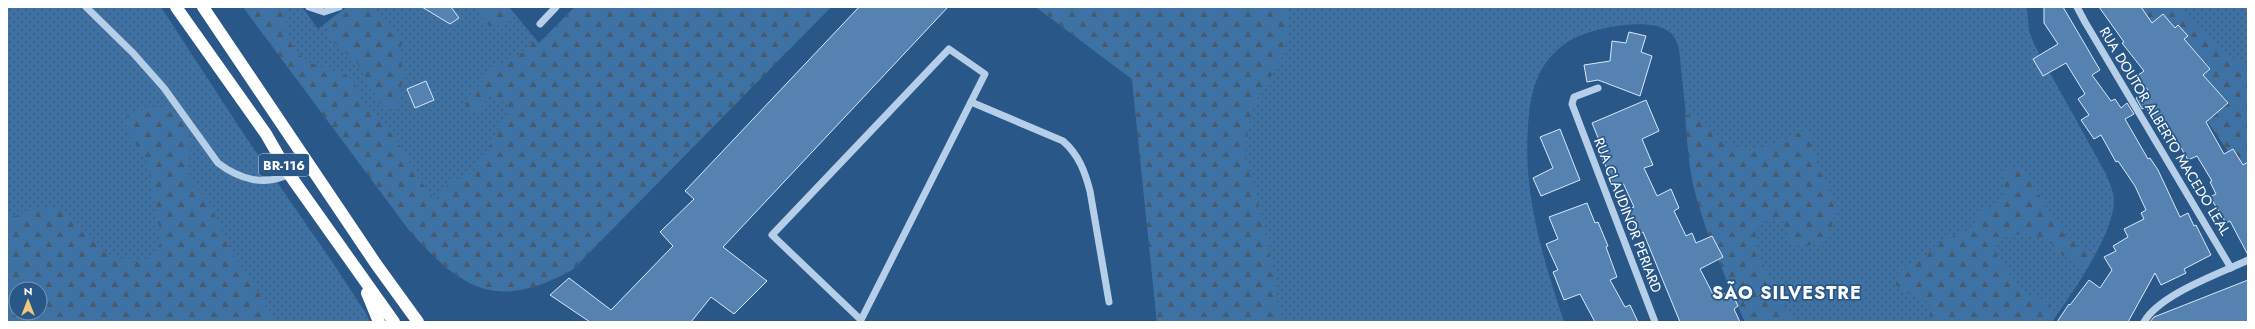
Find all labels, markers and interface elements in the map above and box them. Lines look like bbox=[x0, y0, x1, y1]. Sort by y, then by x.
street label: RUA DOUTOR ALBERTO MACEDO LEAL bbox=[2095, 23, 2236, 240]
street label: RUA CLAUDINOR PERIARD bbox=[1589, 135, 1667, 295]
road number: BR-116 bbox=[259, 154, 309, 176]
district label: SÃO SILVESTRE bbox=[1712, 280, 1862, 306]
north arrow bbox=[8, 281, 48, 321]
text: N bbox=[24, 283, 32, 299]

